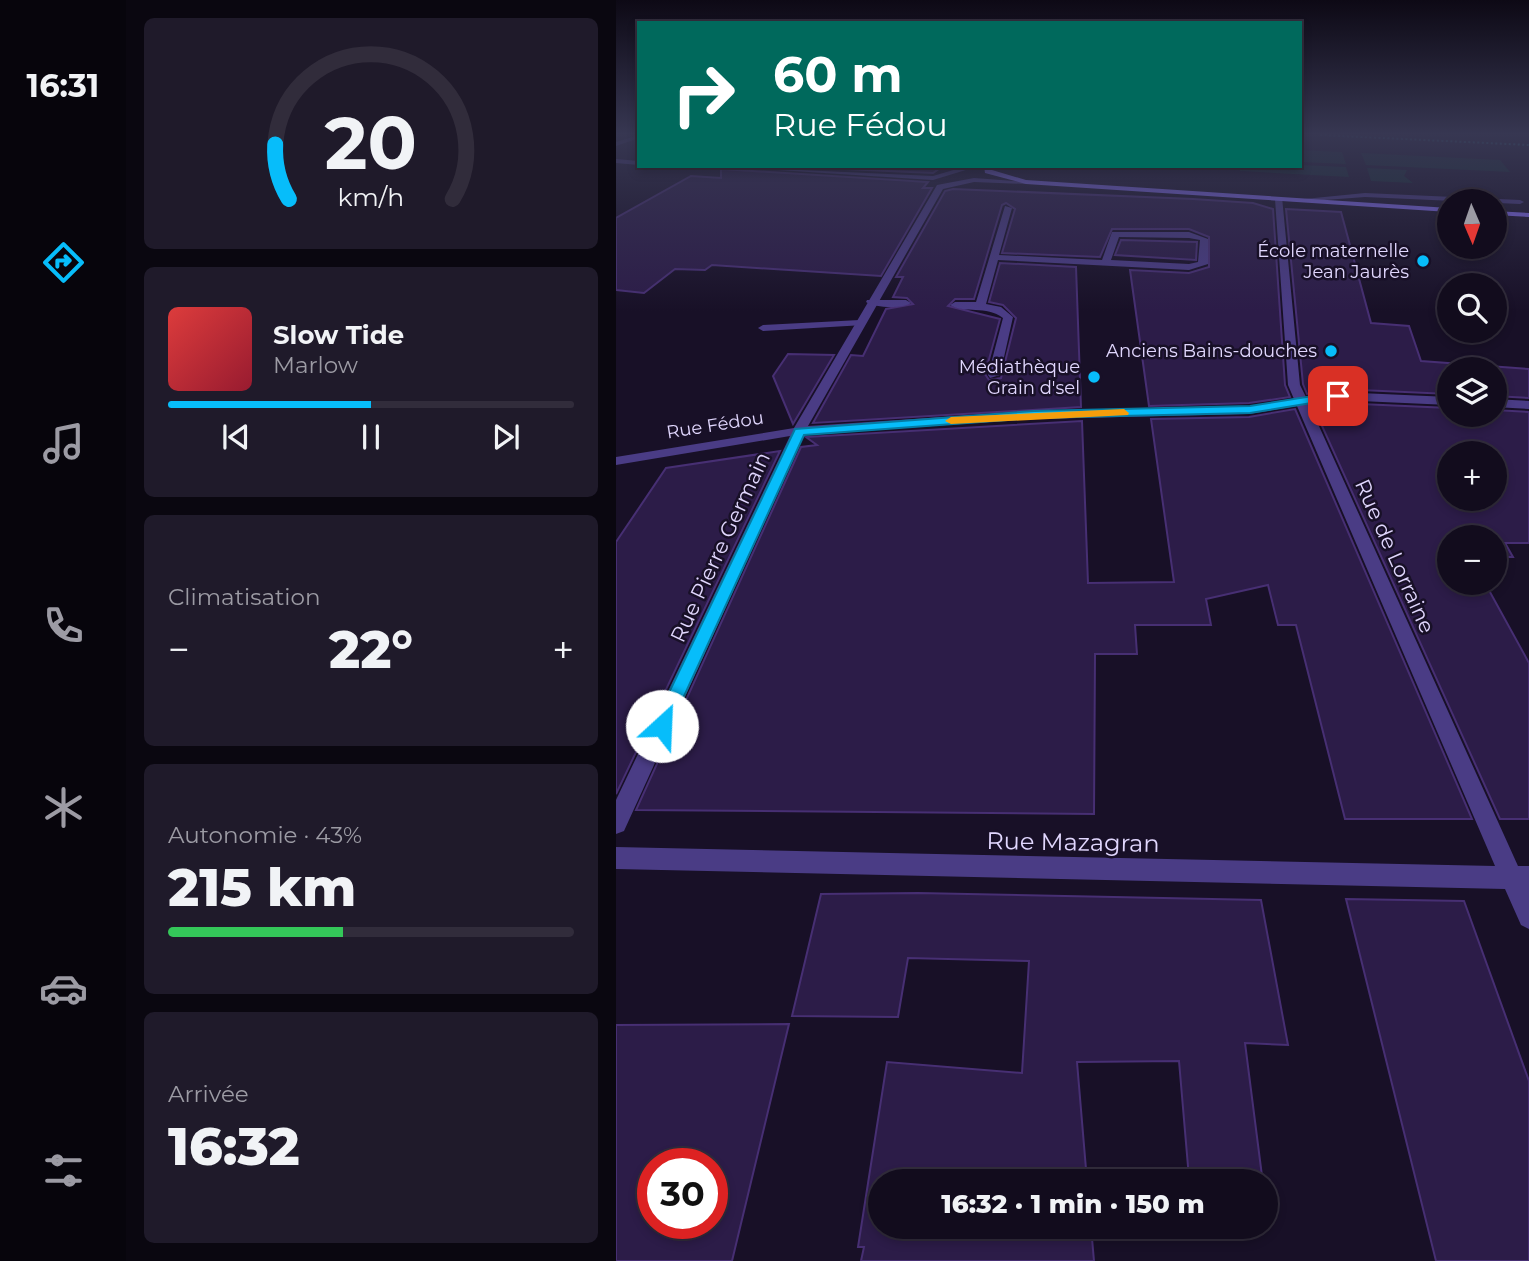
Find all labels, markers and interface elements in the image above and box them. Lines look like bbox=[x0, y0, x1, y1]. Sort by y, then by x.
text: 60 m bbox=[773, 45, 903, 104]
icon: right bbox=[658, 49, 749, 140]
text: 16:31 bbox=[27, 66, 99, 105]
text: 20 bbox=[325, 100, 417, 188]
text: Rue Fédou bbox=[773, 105, 948, 144]
text: km/h bbox=[338, 182, 404, 212]
north arrow bbox=[1437, 189, 1507, 259]
map controls bbox=[1437, 189, 1507, 595]
icon: directions bbox=[39, 238, 88, 287]
place label: École maternelle Jean Jaurès bbox=[1257, 240, 1409, 283]
marker: École maternelle Jean Jaurès bbox=[1415, 253, 1431, 269]
button: search bbox=[1437, 273, 1507, 343]
text: Slow Tide bbox=[273, 319, 404, 351]
place label: Anciens Bains-douches bbox=[1106, 340, 1317, 362]
marker: Anciens Bains-douches bbox=[1323, 343, 1339, 359]
text: Marlow bbox=[273, 351, 358, 379]
place label: Médiathèque Grain d'sel bbox=[959, 356, 1080, 399]
button: layers bbox=[1437, 357, 1507, 427]
pin bbox=[1308, 366, 1368, 426]
marker: Médiathèque Grain d'sel bbox=[1086, 369, 1102, 385]
icon: arrive bbox=[1319, 377, 1357, 415]
street label: Rue Fédou bbox=[665, 406, 765, 444]
icon: previous bbox=[217, 418, 255, 456]
icon: pause bbox=[352, 418, 390, 456]
icon: next bbox=[487, 418, 525, 456]
icon: music bbox=[39, 419, 88, 468]
button: + bbox=[1437, 441, 1507, 511]
street label: Rue Pierre Germain bbox=[665, 448, 775, 646]
street label: Rue de Lorraine bbox=[1350, 475, 1440, 637]
button: − bbox=[1437, 525, 1507, 595]
text: Climatisation bbox=[168, 583, 320, 611]
icon: phone bbox=[39, 601, 88, 650]
text: 22° bbox=[329, 618, 413, 681]
text: − bbox=[168, 626, 190, 673]
text: + bbox=[552, 626, 574, 673]
position arrow bbox=[625, 689, 699, 763]
icon: climate bbox=[39, 783, 88, 832]
text: Autonomie · 43% bbox=[168, 821, 362, 849]
street label: Rue Mazagran bbox=[986, 826, 1160, 858]
text: 215 km bbox=[168, 856, 356, 919]
icon: car bbox=[39, 964, 88, 1013]
text: Arrivée bbox=[168, 1080, 249, 1108]
text: 16:32 bbox=[168, 1115, 300, 1178]
icon: filters bbox=[39, 1146, 88, 1195]
speed limit sign: 30 bbox=[637, 1148, 728, 1239]
text: 16:32 · 1 min · 150 m bbox=[941, 1188, 1205, 1220]

